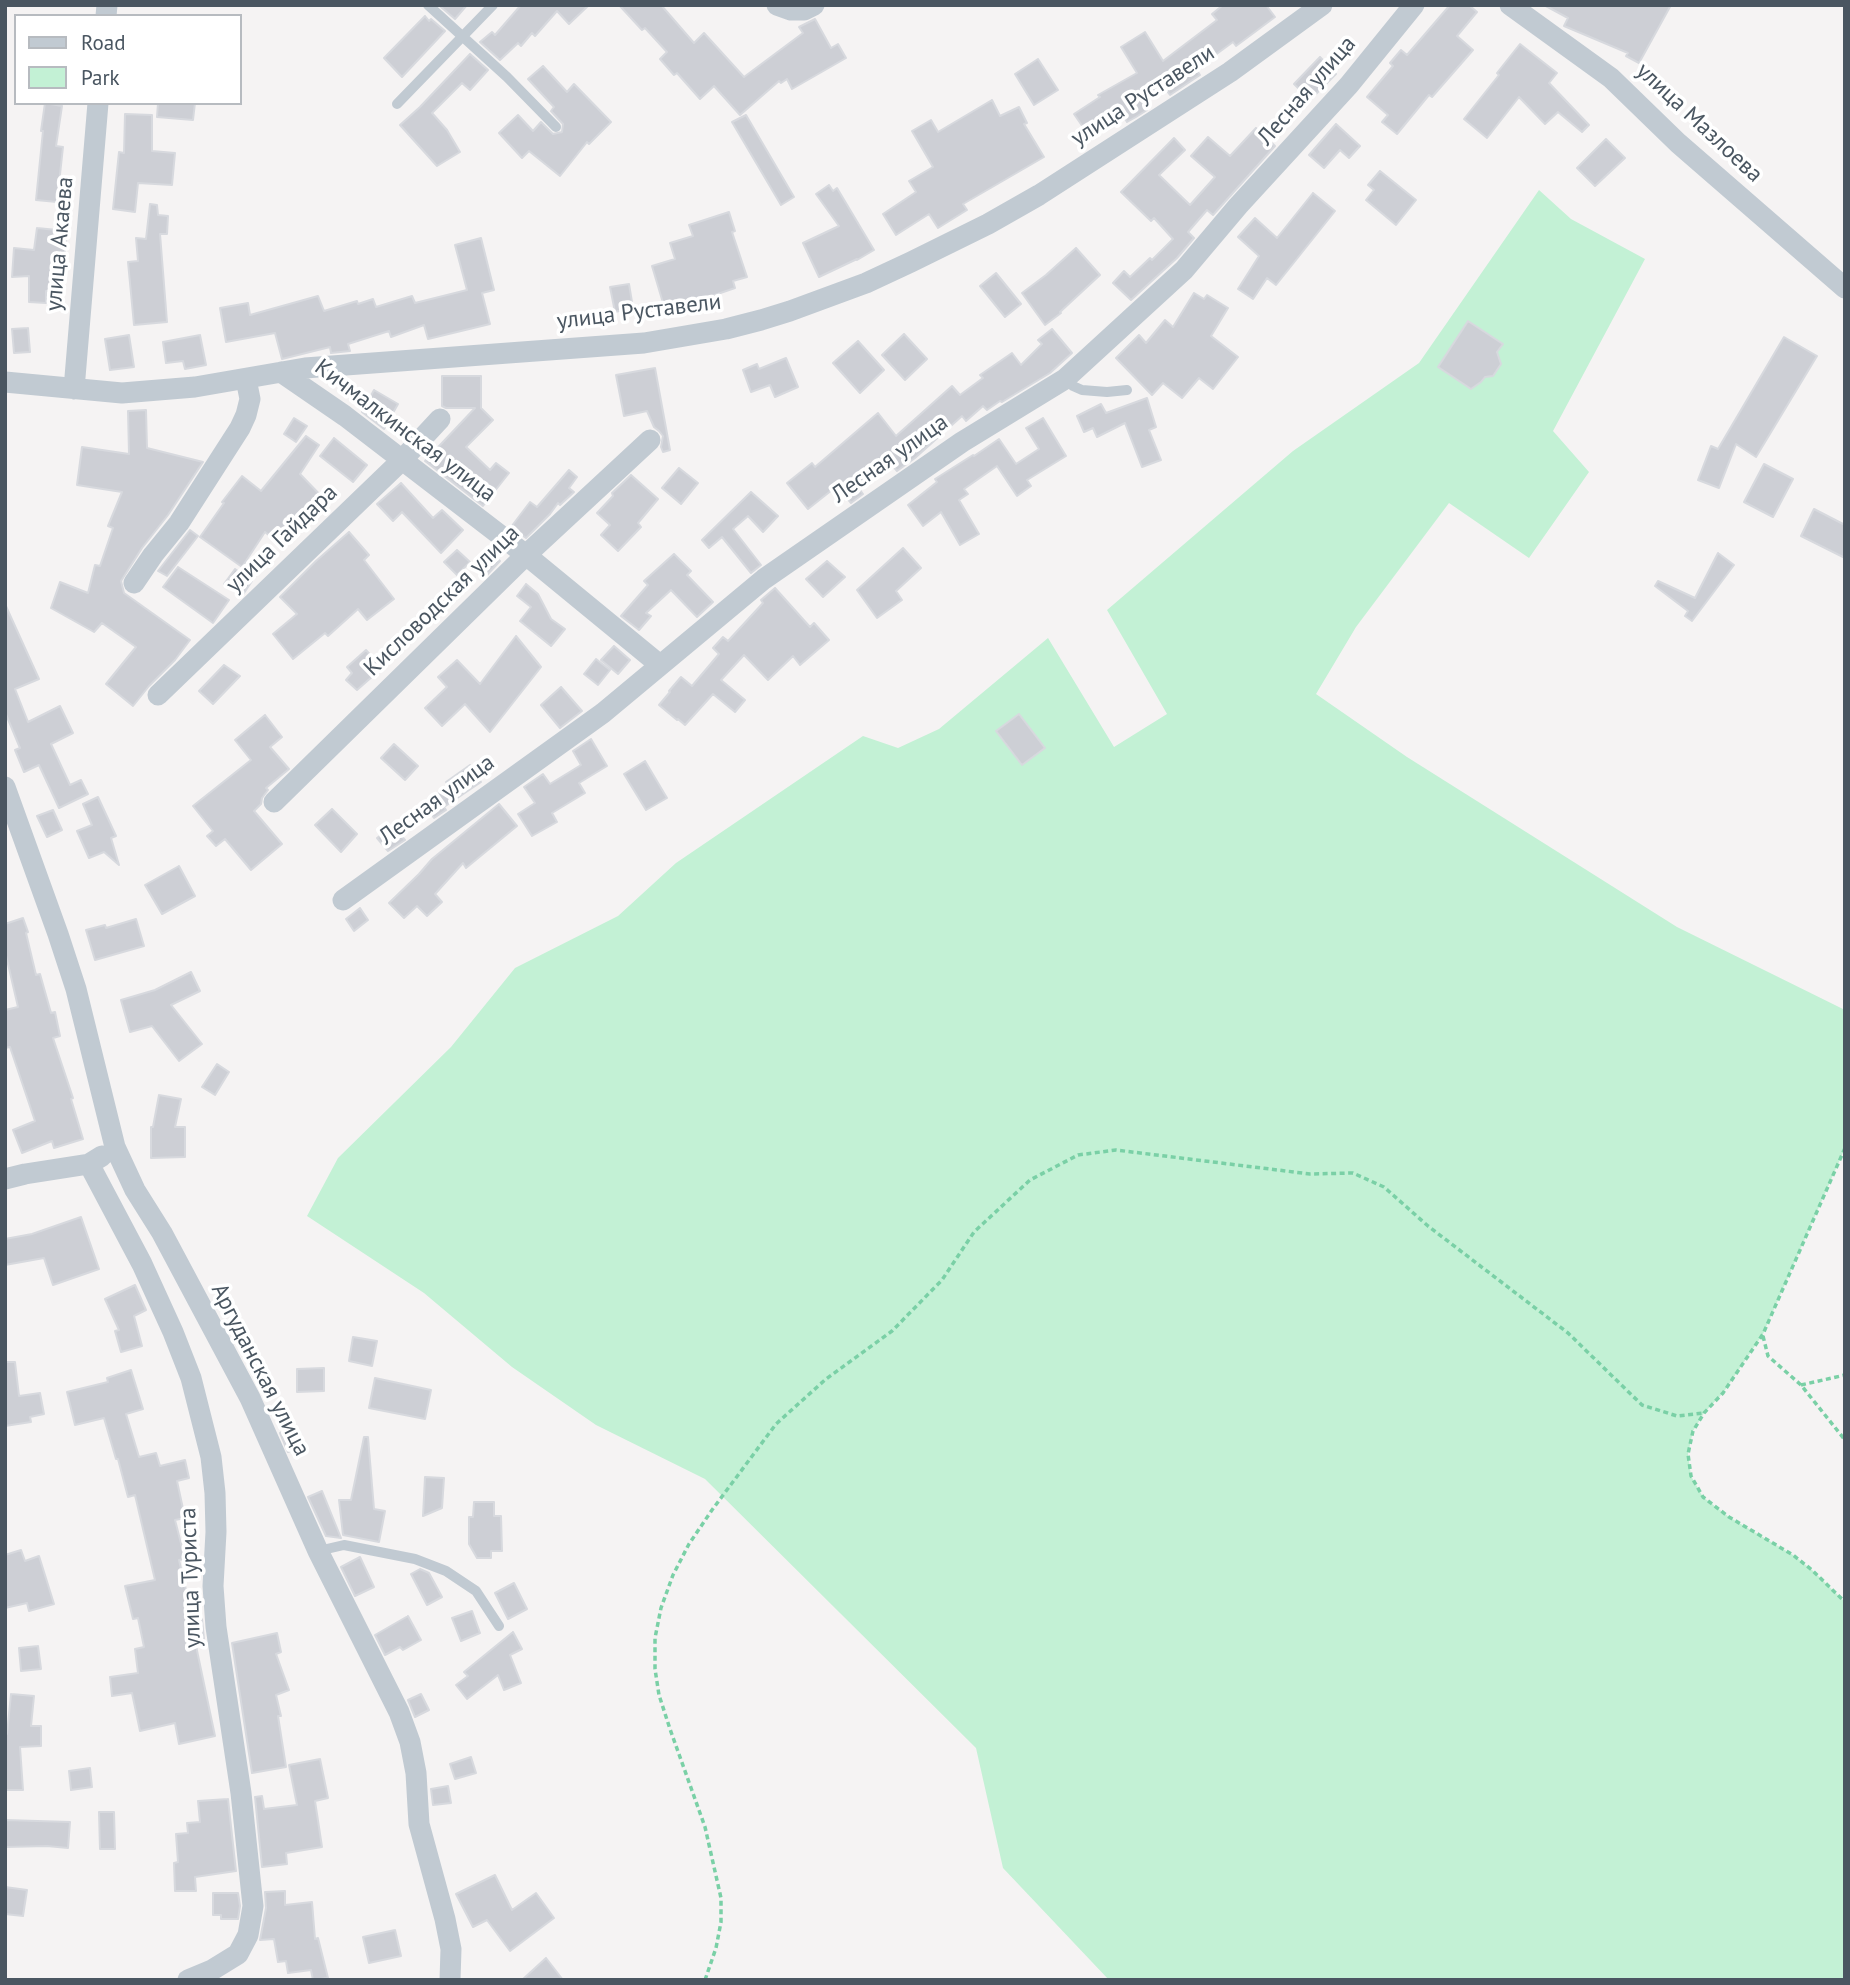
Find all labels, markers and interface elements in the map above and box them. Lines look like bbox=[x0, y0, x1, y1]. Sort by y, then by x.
legend bbox=[14, 14, 242, 105]
text: Road bbox=[81, 29, 125, 56]
street label: Лесная улица bbox=[1252, 31, 1362, 151]
street label: улица Руставели bbox=[1066, 39, 1220, 153]
street label: улица Мазлоева bbox=[1630, 57, 1768, 189]
text: Park bbox=[81, 64, 120, 91]
street label: улица Акаева bbox=[40, 176, 80, 312]
street label: улица Руставели bbox=[555, 288, 723, 336]
street label: Кичмалкинская улица bbox=[309, 354, 501, 508]
street label: Лесная улица bbox=[827, 409, 953, 509]
street label: улица Гайдара bbox=[221, 479, 343, 599]
street label: Кисловодская улица bbox=[359, 520, 525, 682]
street label: Лесная улица bbox=[374, 749, 500, 851]
street label: Аргуданская улица bbox=[205, 1279, 315, 1461]
street label: улица Туриста bbox=[175, 1507, 207, 1649]

